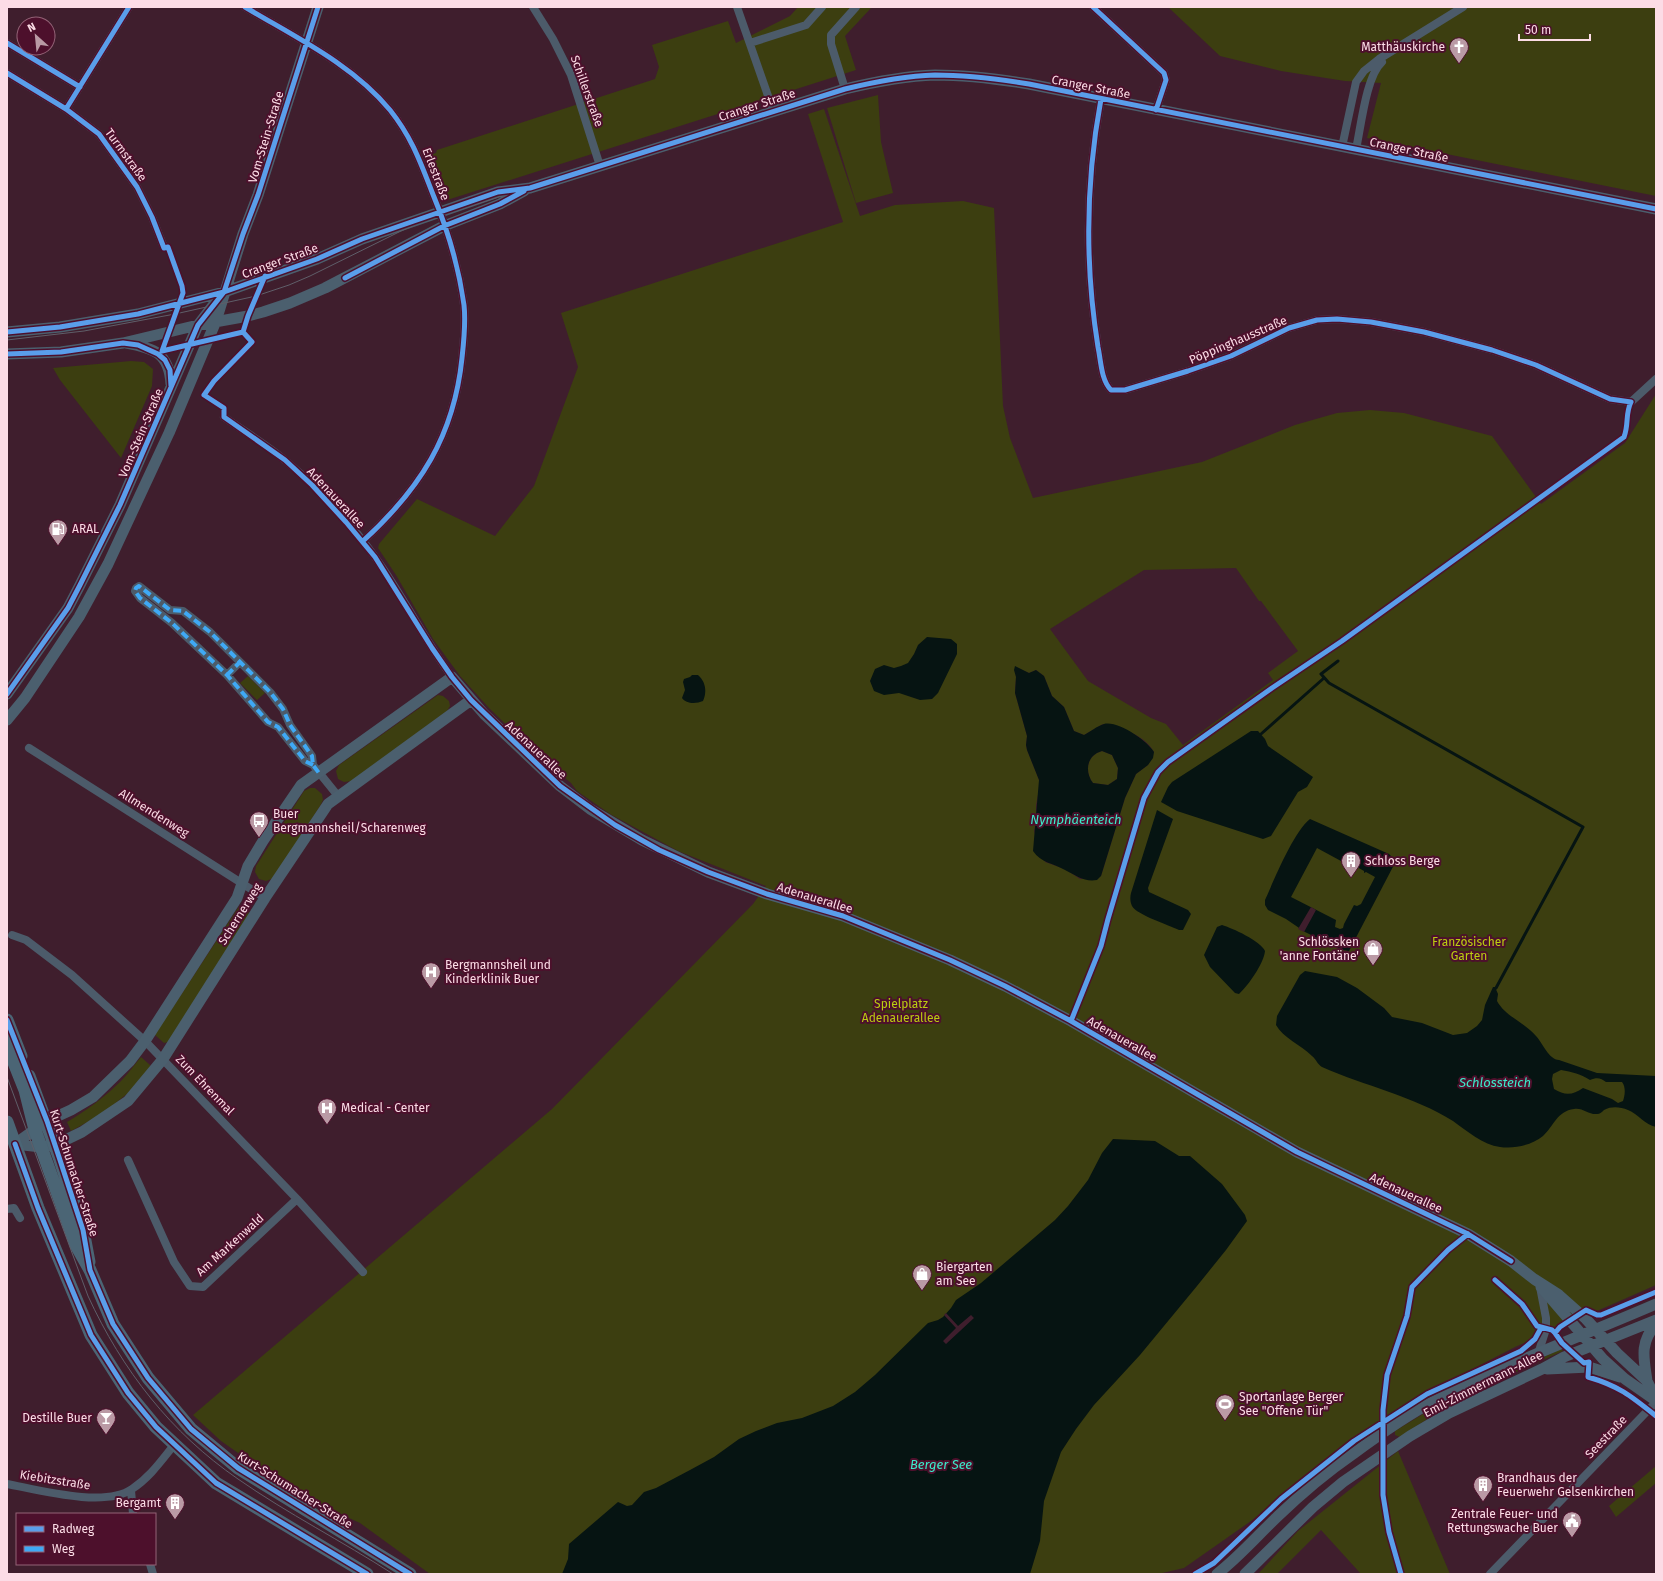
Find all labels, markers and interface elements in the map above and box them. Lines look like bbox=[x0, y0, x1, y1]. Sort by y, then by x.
north arrow bbox=[16, 16, 56, 56]
scale bar bbox=[1519, 16, 1590, 42]
text: N bbox=[25, 20, 38, 35]
text: 50 m bbox=[1525, 23, 1551, 37]
church icon: Matthäuskirche bbox=[1448, 36, 1470, 64]
place label: Matthäuskirche bbox=[1361, 40, 1445, 54]
street label: Schillerstraße bbox=[568, 53, 606, 129]
street label: Cranger Straße bbox=[1050, 72, 1132, 102]
street label: Cranger Straße bbox=[717, 86, 797, 124]
street label: Vom-Stein-Straße bbox=[245, 89, 287, 185]
street label: Turmstraße bbox=[102, 126, 150, 184]
street label: Cranger Straße bbox=[1368, 135, 1450, 165]
street label: Erlestraße bbox=[420, 146, 452, 202]
street label: Cranger Straße bbox=[240, 241, 320, 281]
street label: Pöppinghausstraße bbox=[1187, 313, 1289, 367]
street label: Vom-Stein-Straße bbox=[116, 386, 166, 480]
street label: Adenauerallee bbox=[304, 465, 368, 531]
fuel station icon: ARAL bbox=[47, 518, 69, 546]
place label: ARAL bbox=[72, 522, 99, 536]
street label: Adenauerallee bbox=[503, 718, 569, 782]
street label: Allmendenweg bbox=[116, 786, 192, 841]
place label: Buer Bergmannsheil/Scharenweg bbox=[273, 807, 427, 835]
bus stop icon: Buer Bergmannsheil/Scharenweg bbox=[248, 810, 270, 838]
water label: Nymphäenteich bbox=[1030, 812, 1122, 827]
building icon: Schloss Berge bbox=[1340, 850, 1362, 878]
place label: Schloss Berge bbox=[1365, 854, 1440, 868]
street label: Schernerweg bbox=[215, 880, 265, 947]
street label: Adenauerallee bbox=[775, 880, 855, 916]
place label: Schlössken 'anne Fontäne' bbox=[1280, 935, 1359, 963]
park label: Französischer Garten bbox=[1432, 935, 1506, 963]
shop icon: Schlössken 'anne Fontäne' bbox=[1362, 938, 1384, 966]
place label: Bergmannsheil und Kinderklinik Buer bbox=[445, 958, 551, 986]
hospital icon: Bergmannsheil und Kinderklinik Buer bbox=[420, 961, 442, 989]
park label: Spielplatz Adenauerallee bbox=[862, 997, 940, 1025]
street label: Adenauerallee bbox=[1085, 1013, 1159, 1065]
street label: Zum Ehrenmal bbox=[173, 1052, 237, 1118]
water label: Schlossteich bbox=[1458, 1075, 1531, 1090]
hospital icon: Medical - Center bbox=[316, 1097, 338, 1125]
place label: Medical - Center bbox=[341, 1101, 430, 1115]
street label: Kurt-Schumacher-Straße bbox=[47, 1108, 101, 1238]
street label: Adenauerallee bbox=[1368, 1170, 1444, 1216]
street label: Am Markenwald bbox=[193, 1211, 267, 1279]
place label: Biergarten am See bbox=[936, 1260, 993, 1288]
shop icon: Biergarten am See bbox=[911, 1263, 933, 1291]
street label: Emil-Zimmermann-Allee bbox=[1421, 1348, 1545, 1420]
place label: Sportanlage Berger See "Offene Tür" bbox=[1239, 1390, 1344, 1418]
sports icon: Sportanlage Berger See "Offene Tür" bbox=[1214, 1393, 1236, 1421]
bar icon: Destille Buer bbox=[95, 1407, 117, 1435]
place label: Destille Buer bbox=[22, 1411, 92, 1425]
street label: Seestraße bbox=[1582, 1413, 1630, 1461]
street label: Kurt-Schumacher-Straße bbox=[235, 1449, 355, 1531]
water label: Berger See bbox=[910, 1457, 972, 1472]
street label: Kiebitzstraße bbox=[19, 1468, 91, 1492]
place label: Brandhaus der Feuerwehr Gelsenkirchen bbox=[1497, 1471, 1634, 1499]
building icon: Brandhaus der Feuerwehr Gelsenkirchen bbox=[1472, 1474, 1494, 1502]
building icon: Bergamt bbox=[164, 1492, 186, 1520]
place label: Bergamt bbox=[116, 1496, 162, 1510]
place label: Zentrale Feuer- und Rettungswache Buer bbox=[1447, 1507, 1558, 1535]
public building icon: Zentrale Feuer- und Rettungswache Buer bbox=[1561, 1510, 1583, 1538]
legend bbox=[16, 1513, 156, 1565]
text: Radweg bbox=[52, 1522, 95, 1536]
text: Weg bbox=[52, 1542, 75, 1556]

